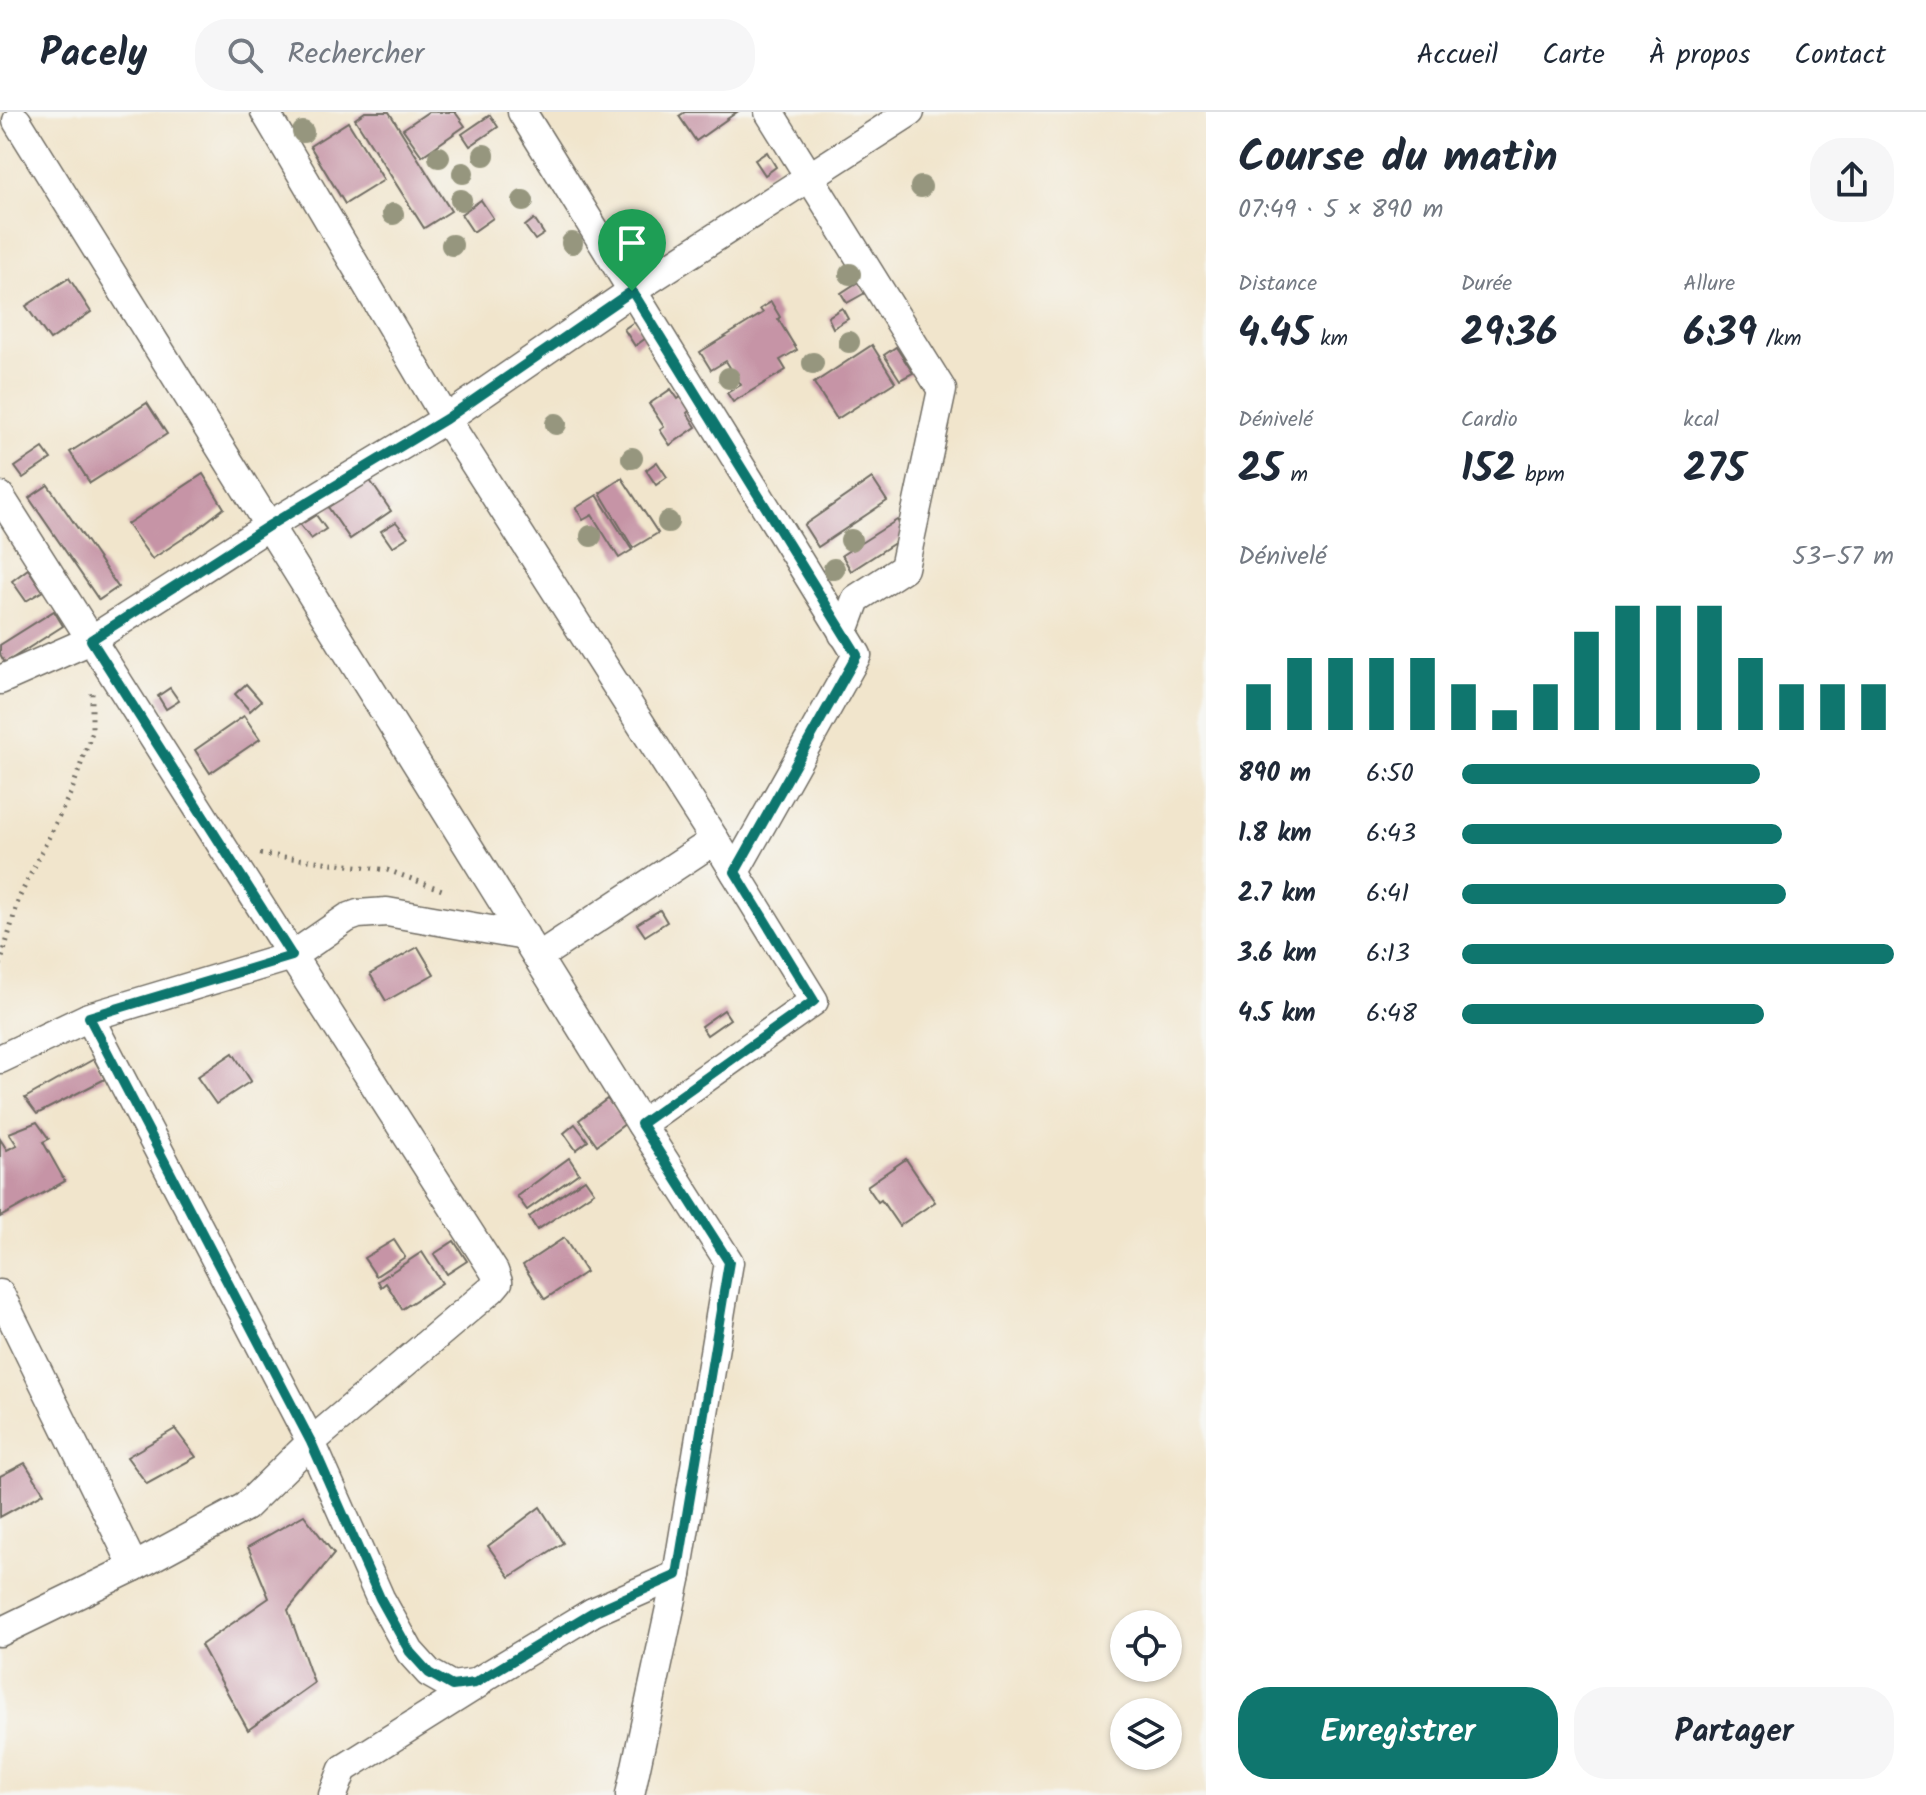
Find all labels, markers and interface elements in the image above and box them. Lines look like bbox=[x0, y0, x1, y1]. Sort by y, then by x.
search box bbox=[195, 19, 755, 91]
text: Pacely bbox=[40, 25, 147, 85]
text: Rechercher bbox=[287, 31, 424, 79]
icon: search bbox=[223, 33, 267, 77]
text: Accueil bbox=[1417, 33, 1498, 78]
text: Carte bbox=[1542, 33, 1605, 78]
text: À propos bbox=[1649, 33, 1750, 78]
text: Contact bbox=[1794, 33, 1886, 78]
text: Course du matin bbox=[1238, 124, 1558, 194]
button: share bbox=[1810, 138, 1894, 222]
text: 07:49 · 5 × 890 m bbox=[1238, 189, 1443, 231]
pin bbox=[598, 209, 666, 291]
icon: arrive bbox=[610, 221, 654, 265]
text: Distance bbox=[1238, 267, 1317, 302]
text: Durée bbox=[1461, 267, 1512, 302]
text: Allure bbox=[1683, 267, 1735, 302]
text: 4.45 bbox=[1238, 302, 1311, 366]
text: 29:36 bbox=[1461, 302, 1558, 366]
text: 6:39 bbox=[1683, 302, 1757, 366]
text: km bbox=[1311, 322, 1348, 357]
text: /km bbox=[1757, 322, 1801, 357]
text: Dénivelé bbox=[1238, 403, 1313, 438]
text: Cardio bbox=[1461, 403, 1518, 438]
text: kcal bbox=[1683, 403, 1719, 438]
text: 25 bbox=[1238, 438, 1282, 502]
text: 152 bbox=[1461, 438, 1516, 502]
text: 275 bbox=[1683, 438, 1746, 502]
text: m bbox=[1282, 458, 1308, 493]
text: bpm bbox=[1516, 458, 1565, 493]
text: Dénivelé bbox=[1238, 536, 1327, 578]
text: 53–57 m bbox=[1792, 536, 1894, 578]
text: 890 m bbox=[1238, 753, 1311, 795]
text: 6:50 bbox=[1366, 753, 1414, 795]
text: 1.8 km bbox=[1238, 813, 1311, 855]
text: 6:43 bbox=[1366, 813, 1416, 855]
text: 2.7 km bbox=[1238, 873, 1316, 915]
text: 6:41 bbox=[1366, 873, 1409, 915]
text: 3.6 km bbox=[1238, 933, 1317, 975]
text: 6:13 bbox=[1366, 933, 1410, 975]
text: 4.5 km bbox=[1238, 993, 1316, 1035]
text: 6:48 bbox=[1366, 993, 1417, 1035]
map controls bbox=[1110, 1610, 1182, 1770]
button: locate bbox=[1110, 1610, 1182, 1682]
button: Enregistrer bbox=[1238, 1687, 1558, 1779]
button: Partager bbox=[1574, 1687, 1894, 1779]
button: layers bbox=[1110, 1698, 1182, 1770]

